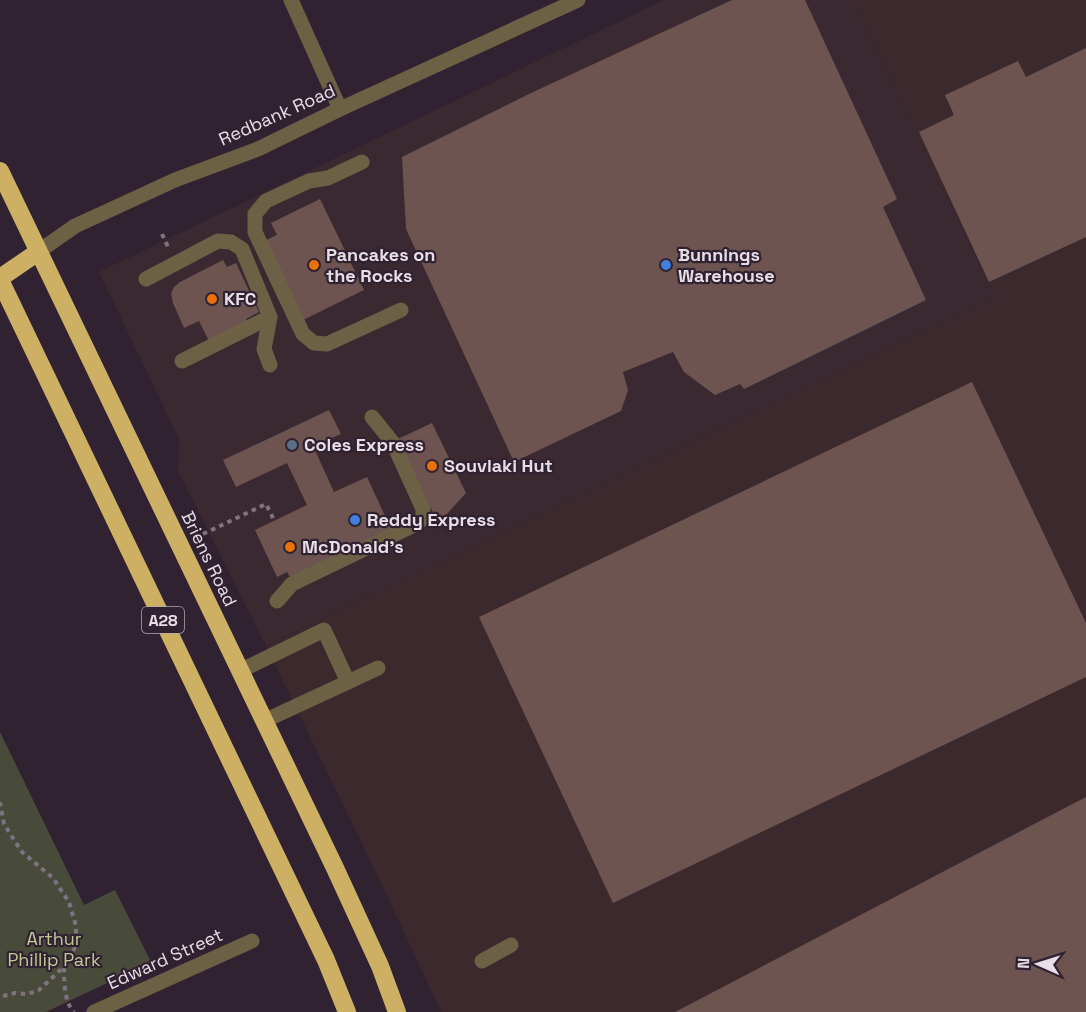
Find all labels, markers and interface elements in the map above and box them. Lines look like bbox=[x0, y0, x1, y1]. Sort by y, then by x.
street label: Redbank Road bbox=[215, 79, 339, 150]
place label: Pancakes on the Rocks bbox=[326, 243, 435, 287]
place label: Bunnings Warehouse bbox=[678, 243, 775, 287]
marker: Pancakes on the Rocks bbox=[307, 258, 321, 272]
marker: Bunnings Warehouse bbox=[659, 258, 673, 272]
place label: KFC bbox=[224, 287, 256, 310]
marker: KFC bbox=[205, 292, 219, 306]
place label: Coles Express bbox=[304, 433, 424, 456]
marker: Coles Express bbox=[285, 438, 299, 452]
place label: Souvlaki Hut bbox=[444, 454, 553, 477]
marker: Souvlaki Hut bbox=[425, 459, 439, 473]
street label: Briens Road bbox=[177, 507, 242, 610]
place label: Reddy Express bbox=[367, 508, 496, 531]
marker: Reddy Express bbox=[348, 513, 362, 527]
place label: McDonald's bbox=[302, 535, 404, 558]
marker: McDonald's bbox=[283, 540, 297, 554]
road number: A28 bbox=[142, 607, 184, 633]
street label: Edward Street bbox=[103, 923, 226, 994]
park label: Arthur Phillip Park bbox=[7, 927, 101, 971]
north arrow bbox=[1008, 934, 1068, 994]
text: N bbox=[1013, 957, 1034, 969]

